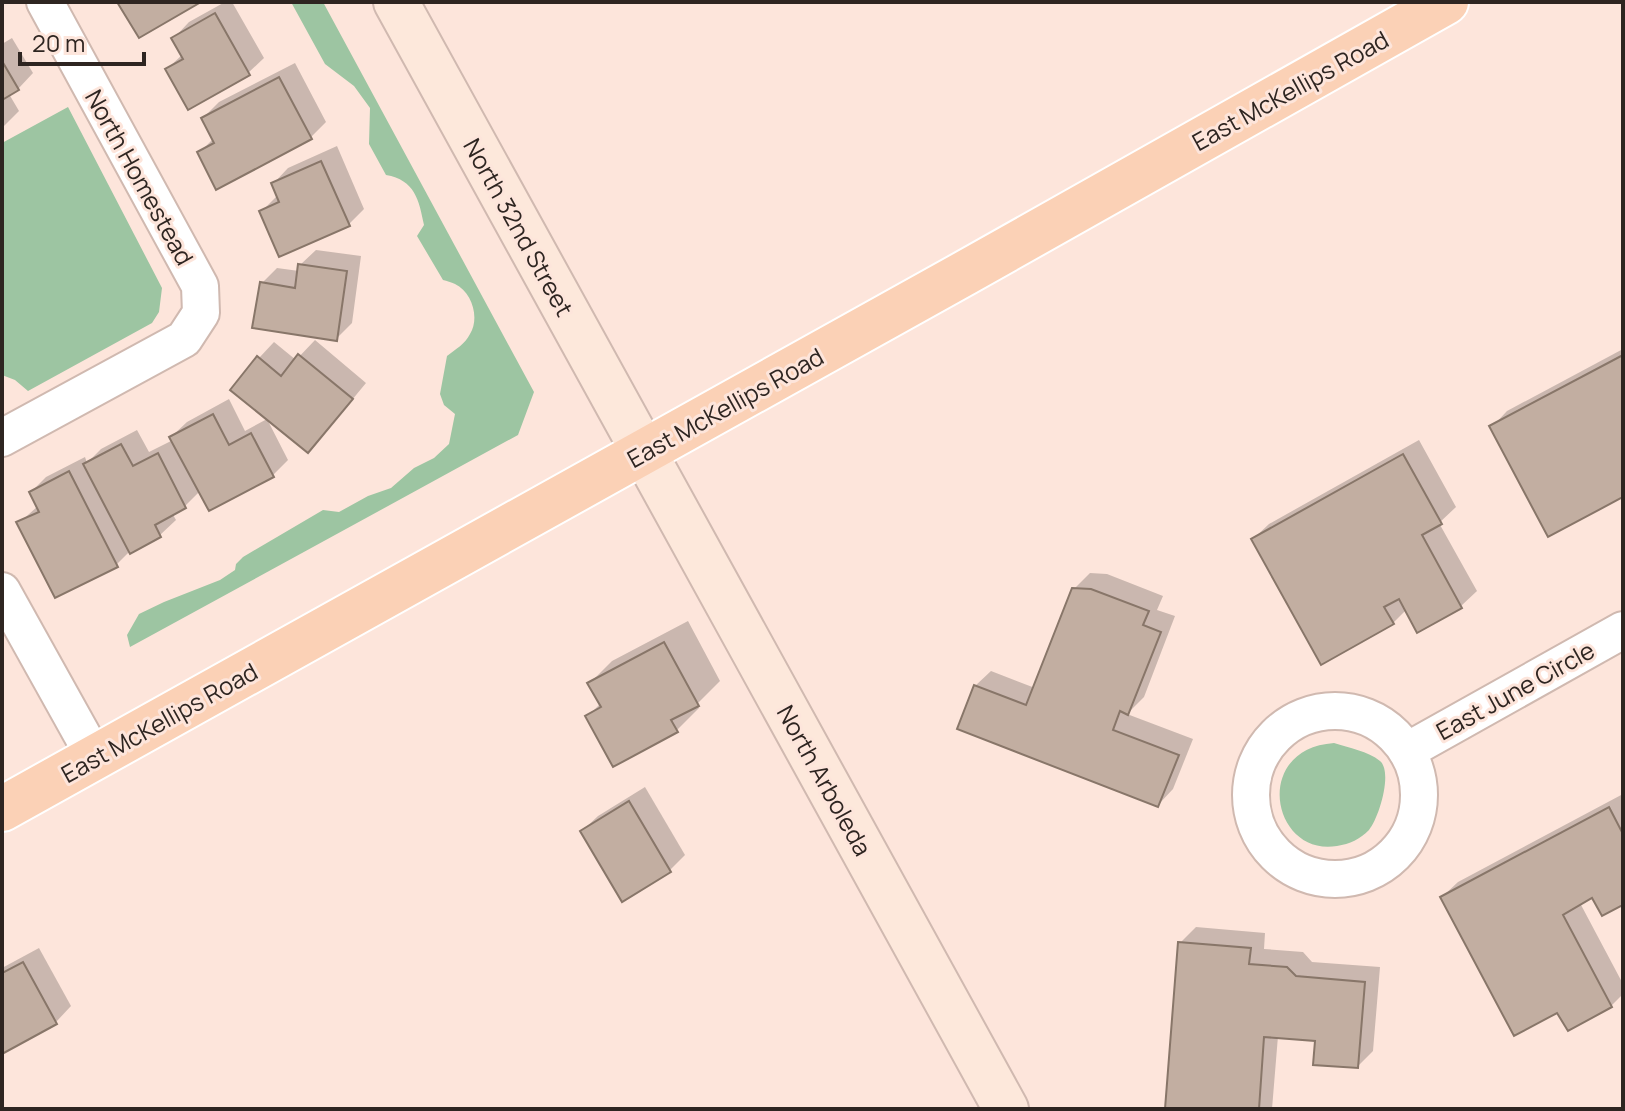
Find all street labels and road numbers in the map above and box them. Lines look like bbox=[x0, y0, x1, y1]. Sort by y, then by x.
street label: East McKellips Road bbox=[1186, 22, 1394, 158]
street label: North Homestead bbox=[78, 83, 202, 271]
street label: North 32nd Street bbox=[456, 132, 582, 322]
street label: East McKellips Road bbox=[621, 339, 829, 475]
street label: East June Circle bbox=[1430, 633, 1600, 747]
street label: East McKellips Road bbox=[55, 654, 263, 790]
street label: North Arboleda bbox=[770, 699, 880, 861]

